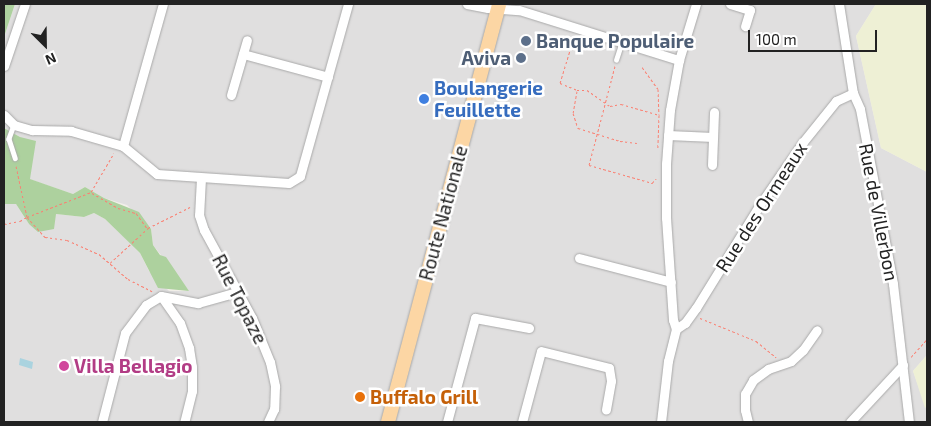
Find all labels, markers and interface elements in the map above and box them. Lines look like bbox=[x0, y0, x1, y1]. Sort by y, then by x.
north arrow bbox=[20, 20, 70, 70]
scale bar bbox=[751, 20, 880, 52]
place label: Banque Populaire bbox=[536, 30, 694, 52]
text: 100 m bbox=[756, 30, 797, 48]
marker: Banque Populaire bbox=[520, 35, 532, 47]
place label: Aviva bbox=[462, 47, 511, 69]
text: N bbox=[43, 49, 59, 69]
marker: Aviva bbox=[515, 52, 527, 64]
place label: Boulangerie Feuillette bbox=[434, 77, 543, 121]
marker: Boulangerie Feuillette bbox=[418, 93, 430, 105]
street label: Rue des Ormeaux bbox=[710, 138, 812, 276]
street label: Rue de Villerbon bbox=[854, 141, 904, 283]
street label: Route Nationale bbox=[414, 143, 472, 283]
street label: Rue Topaze bbox=[208, 250, 272, 348]
place label: Villa Bellagio bbox=[74, 355, 192, 377]
marker: Villa Bellagio bbox=[58, 360, 70, 372]
place label: Buffalo Grill bbox=[370, 386, 478, 408]
marker: Buffalo Grill bbox=[354, 391, 366, 403]

